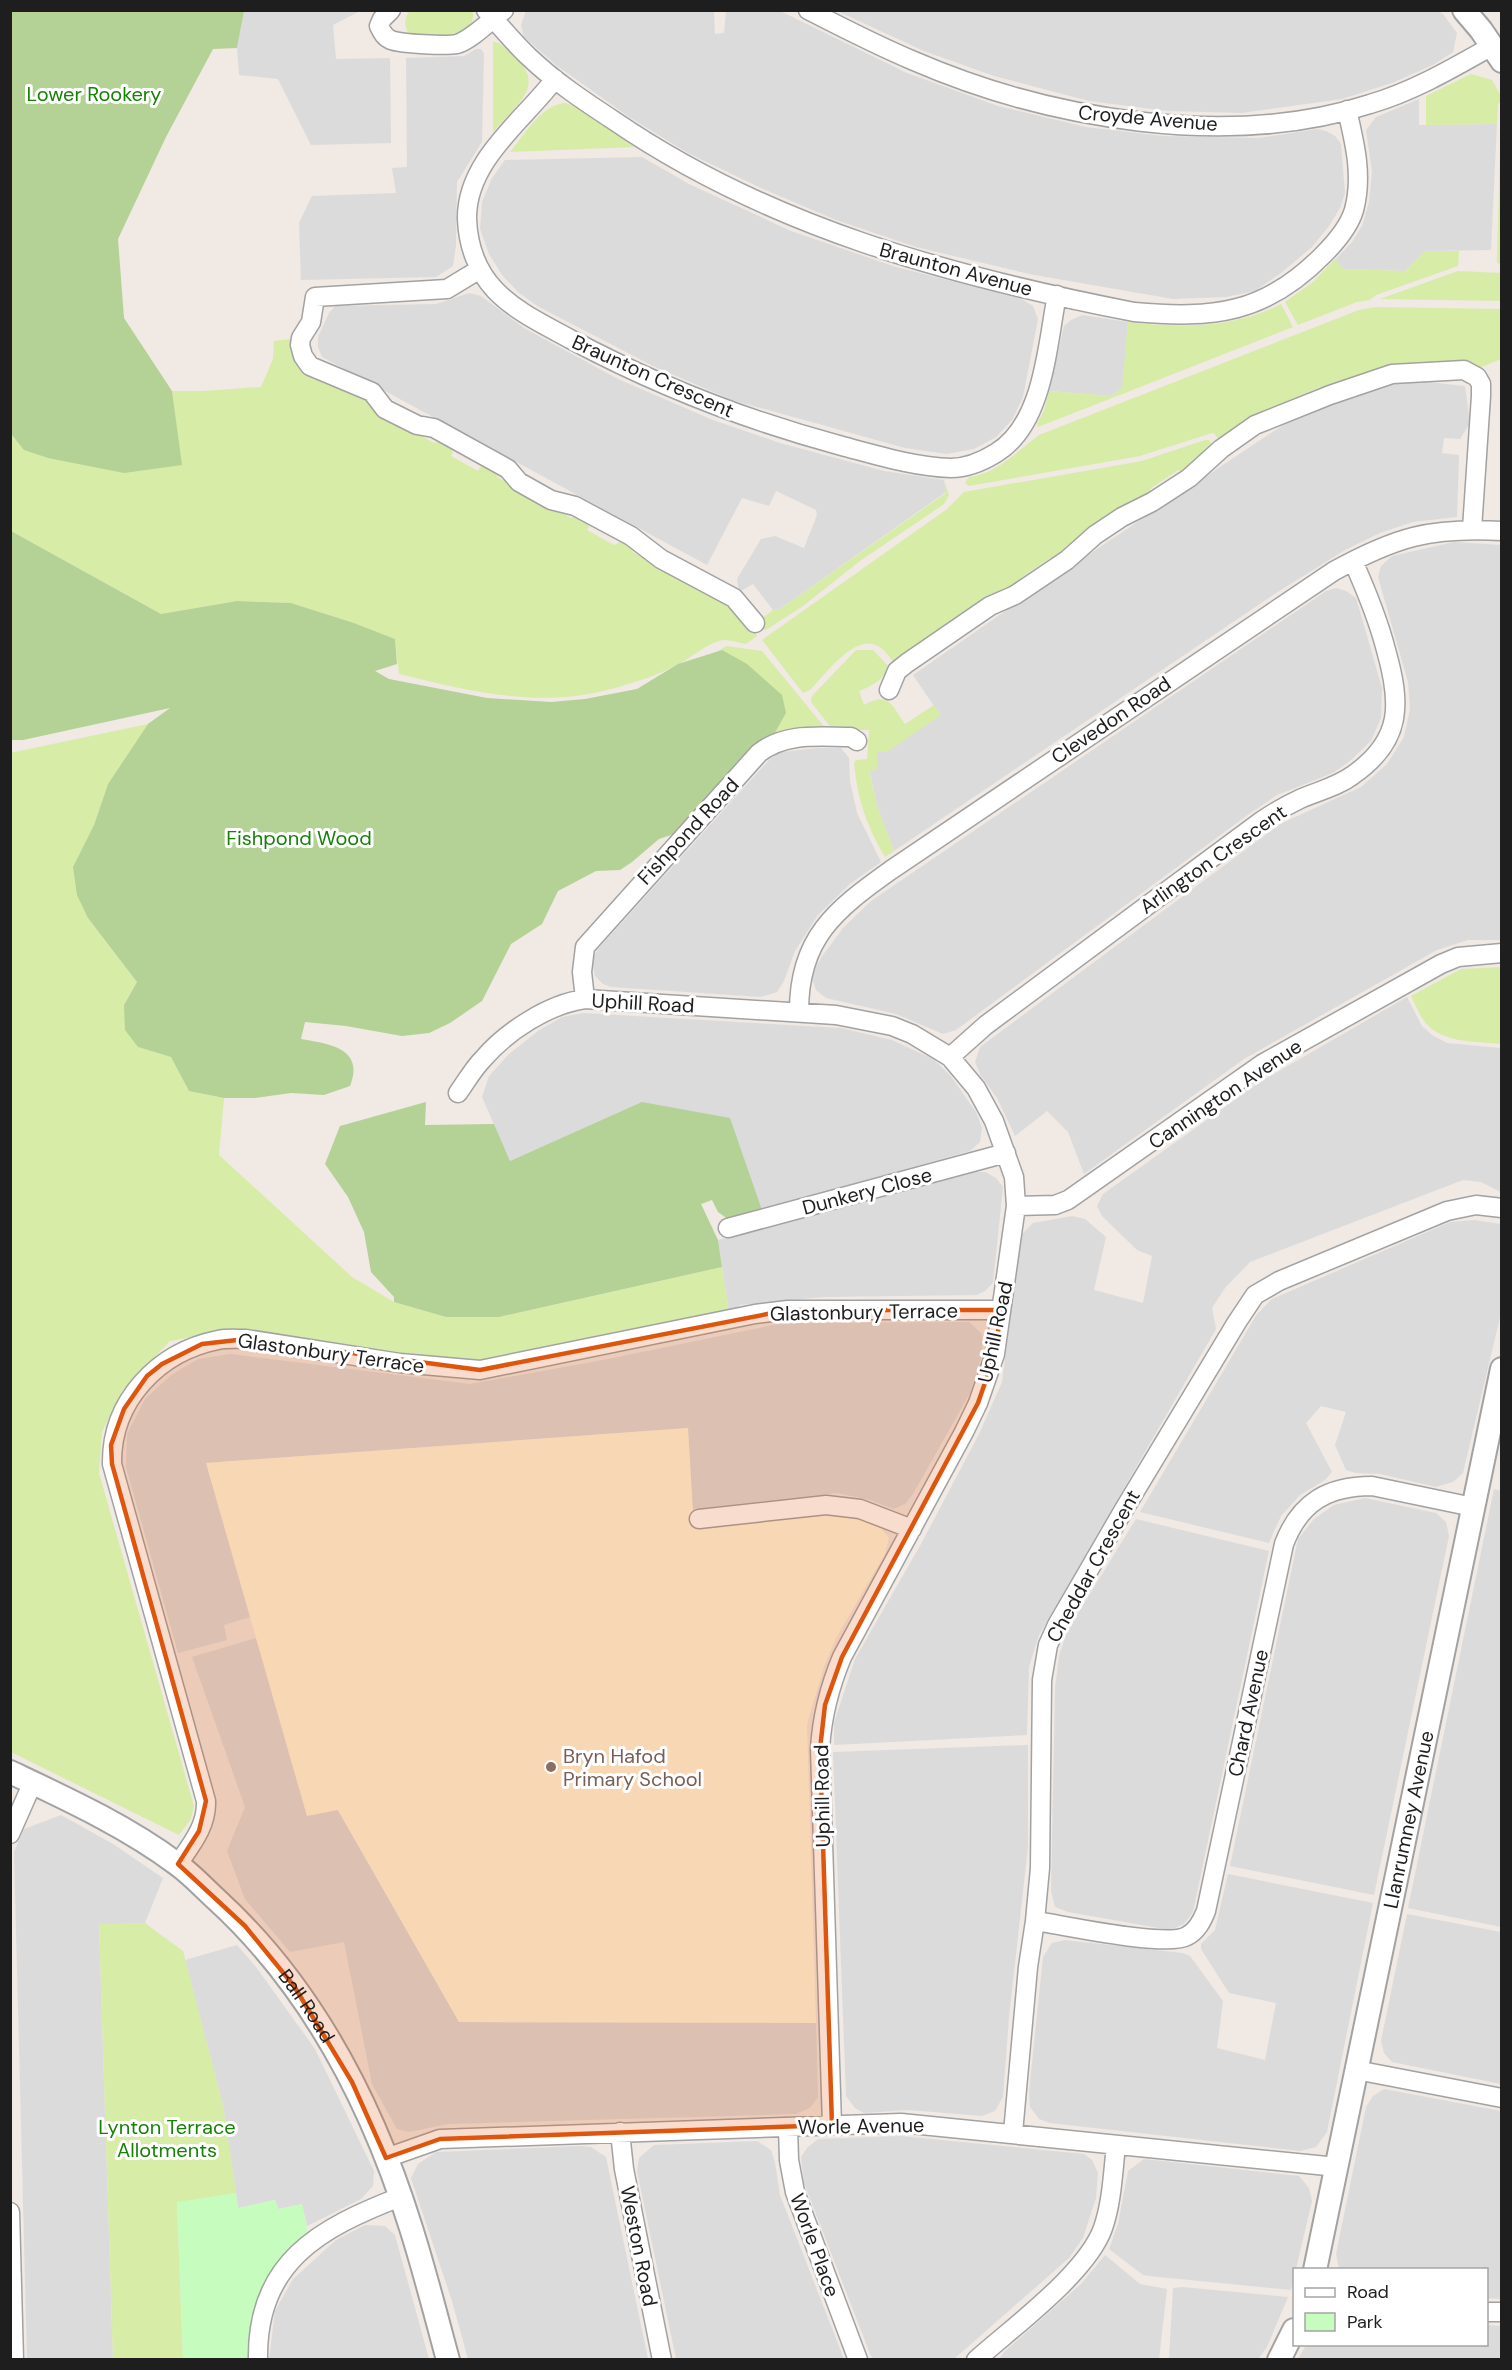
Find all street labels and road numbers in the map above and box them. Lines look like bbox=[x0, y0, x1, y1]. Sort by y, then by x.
street label: Croyde Avenue bbox=[1077, 99, 1219, 137]
street label: Braunton Avenue bbox=[877, 236, 1035, 302]
street label: Braunton Crescent bbox=[568, 329, 738, 423]
street label: Clevedon Road bbox=[1046, 670, 1176, 770]
street label: Fishpond Road bbox=[632, 772, 744, 890]
street label: Arlington Crescent bbox=[1134, 798, 1292, 919]
street label: Uphill Road bbox=[591, 987, 695, 1019]
street label: Cannington Avenue bbox=[1143, 1033, 1307, 1155]
street label: Dunkery Close bbox=[799, 1161, 935, 1221]
street label: Uphill Road bbox=[972, 1279, 1018, 1385]
street label: Glastonbury Terrace bbox=[770, 1297, 958, 1327]
street label: Glastonbury Terrace bbox=[236, 1327, 426, 1379]
street label: Cheddar Crescent bbox=[1040, 1485, 1146, 1647]
street label: Chard Avenue bbox=[1222, 1647, 1274, 1779]
street label: Llanrumney Avenue bbox=[1377, 1728, 1440, 1911]
street label: Uphill Road bbox=[808, 1744, 836, 1848]
street label: Ball Road bbox=[272, 1964, 341, 2048]
street label: Worle Avenue bbox=[797, 2112, 925, 2140]
street label: Weston Road bbox=[615, 2184, 663, 2308]
street label: Worle Place bbox=[784, 2190, 846, 2300]

